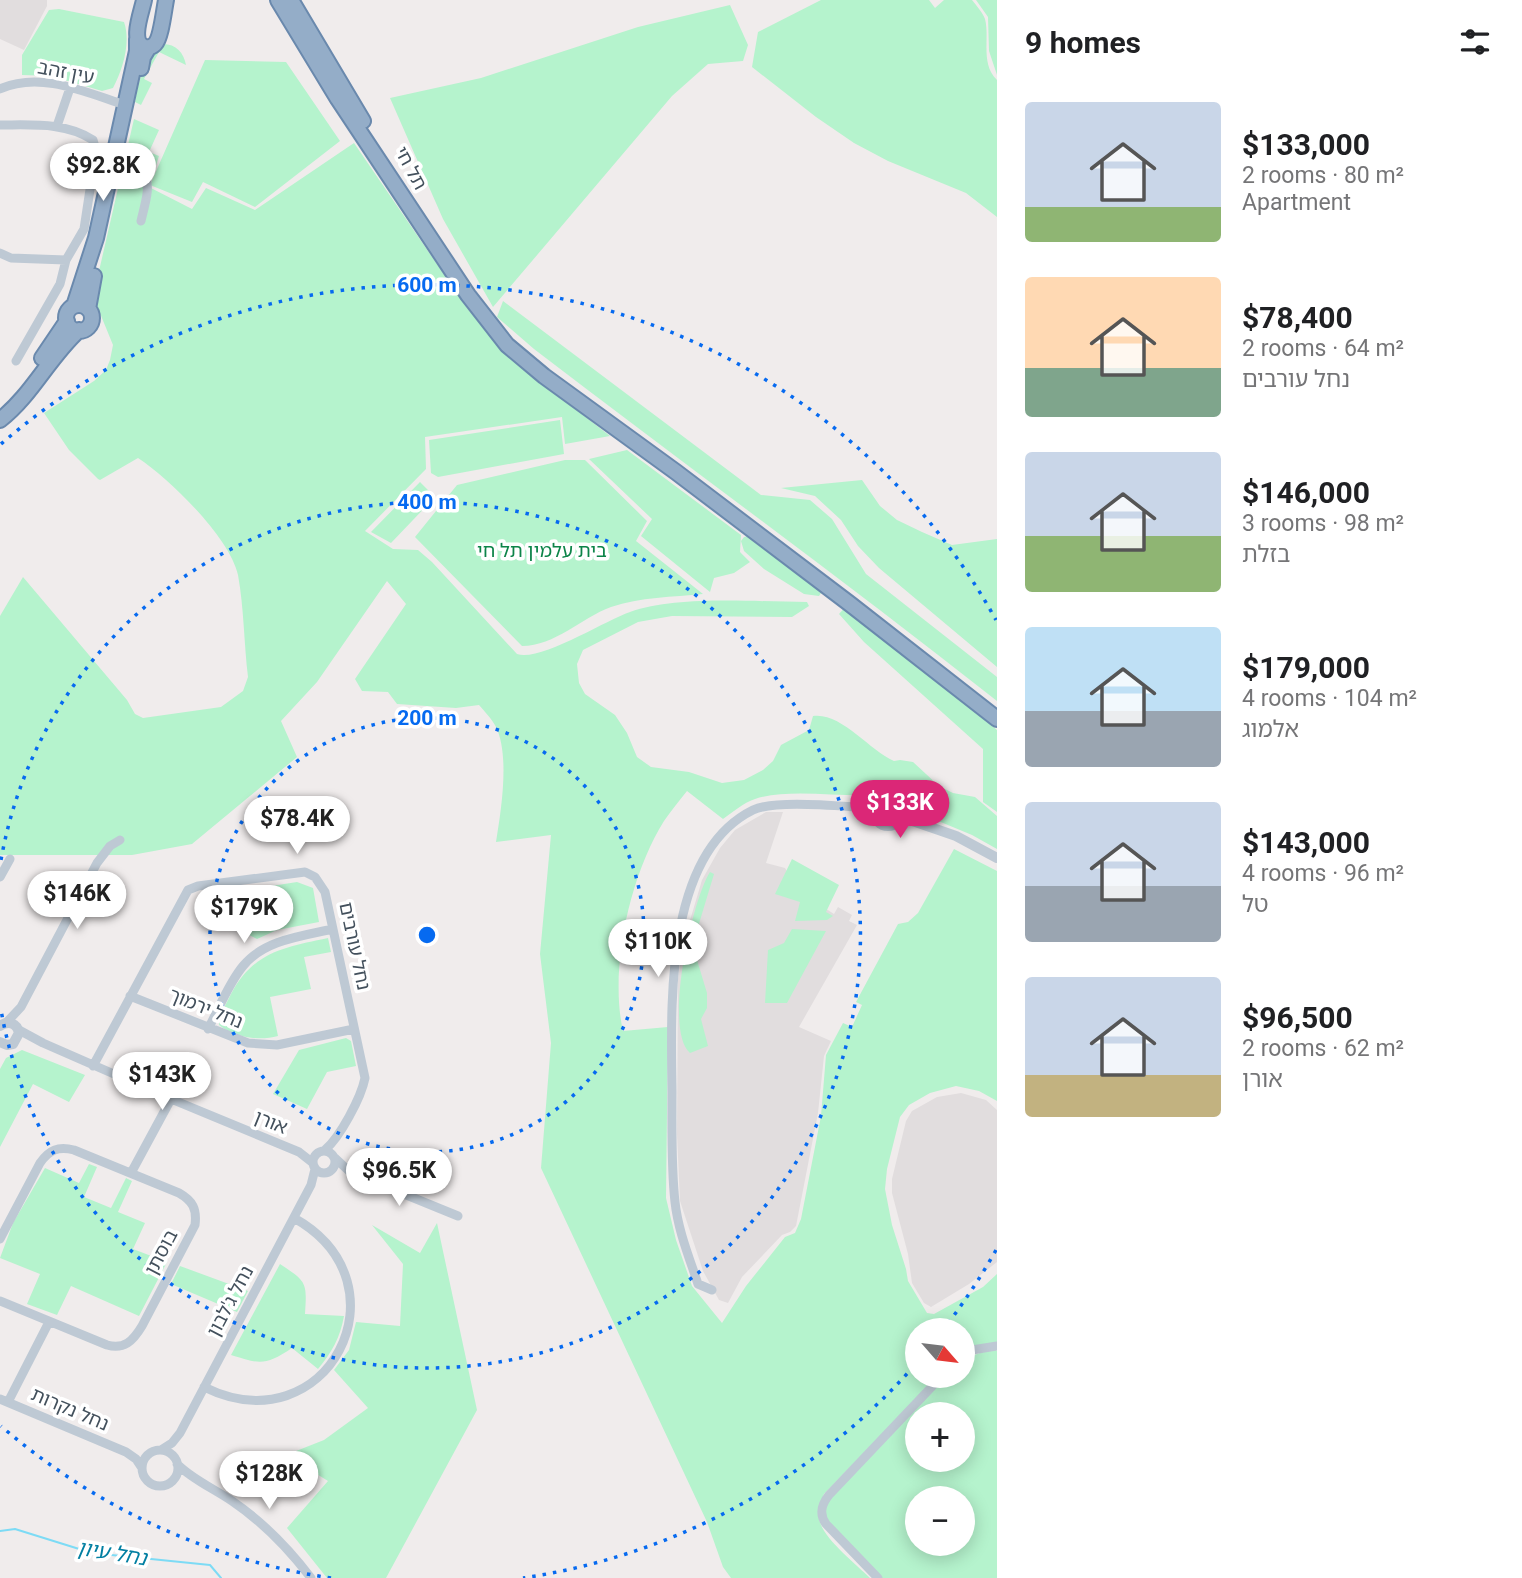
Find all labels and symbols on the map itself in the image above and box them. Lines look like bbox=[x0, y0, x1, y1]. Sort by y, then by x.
street label: עין זהב bbox=[36, 55, 96, 89]
street label: תל חי bbox=[390, 142, 432, 194]
pin: $92.8K bbox=[46, 144, 160, 203]
text: 600 m bbox=[397, 273, 457, 297]
text: 400 m bbox=[397, 490, 457, 514]
park label: בית עלמין תל חי bbox=[477, 539, 607, 562]
text: 200 m bbox=[397, 706, 457, 730]
pin: $133K bbox=[851, 780, 949, 840]
pin: $78.4K bbox=[240, 796, 354, 856]
pin: $146K bbox=[28, 872, 126, 931]
pin: $179K bbox=[195, 886, 293, 945]
street label: נחל עורבים bbox=[334, 900, 376, 992]
pin: $110K bbox=[609, 920, 707, 979]
centre of rings bbox=[415, 923, 439, 947]
street label: נחל ירמוך bbox=[166, 983, 246, 1033]
pin: $143K bbox=[113, 1052, 211, 1112]
street label: אורן bbox=[251, 1105, 291, 1139]
pin: $96.5K bbox=[342, 1148, 456, 1208]
street label: בוסתן bbox=[140, 1225, 182, 1279]
street label: נחל ג'לבון bbox=[202, 1262, 258, 1340]
north arrow bbox=[905, 1318, 975, 1388]
street label: נחל נקרות bbox=[28, 1382, 112, 1436]
pin: $128K bbox=[220, 1452, 318, 1511]
water label: נחל עיון bbox=[76, 1536, 150, 1571]

